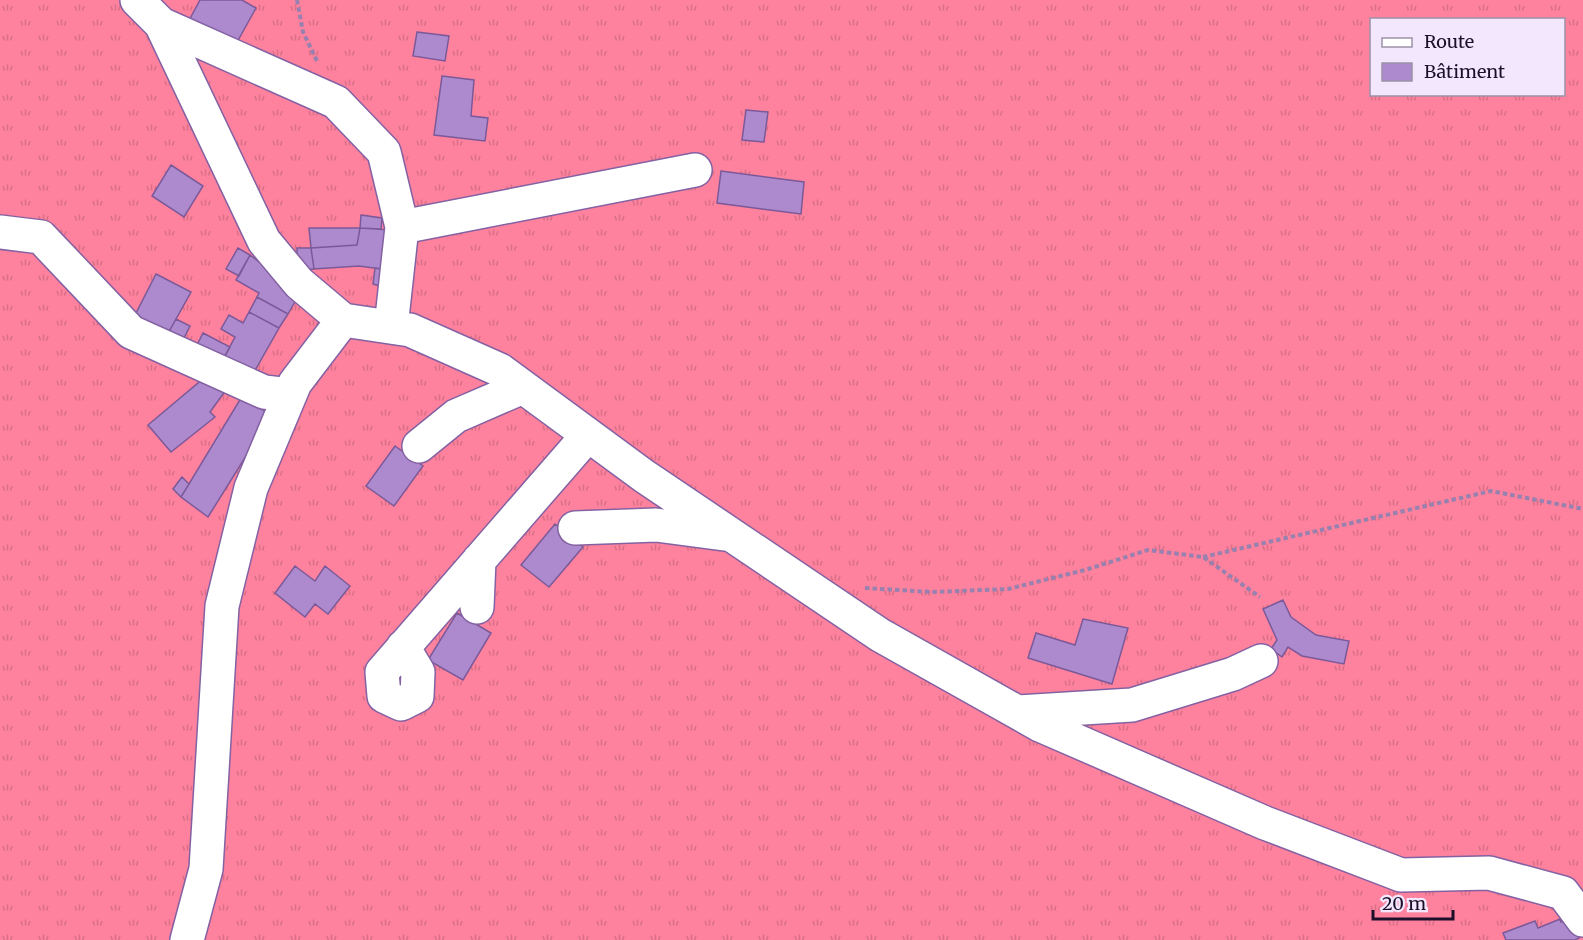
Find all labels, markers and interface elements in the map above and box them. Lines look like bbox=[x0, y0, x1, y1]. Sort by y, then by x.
legend bbox=[1370, 18, 1565, 96]
text: Route bbox=[1424, 30, 1474, 53]
text: Bâtiment bbox=[1424, 60, 1505, 83]
scale bar bbox=[1373, 883, 1452, 921]
text: 20 m bbox=[1382, 892, 1426, 915]

